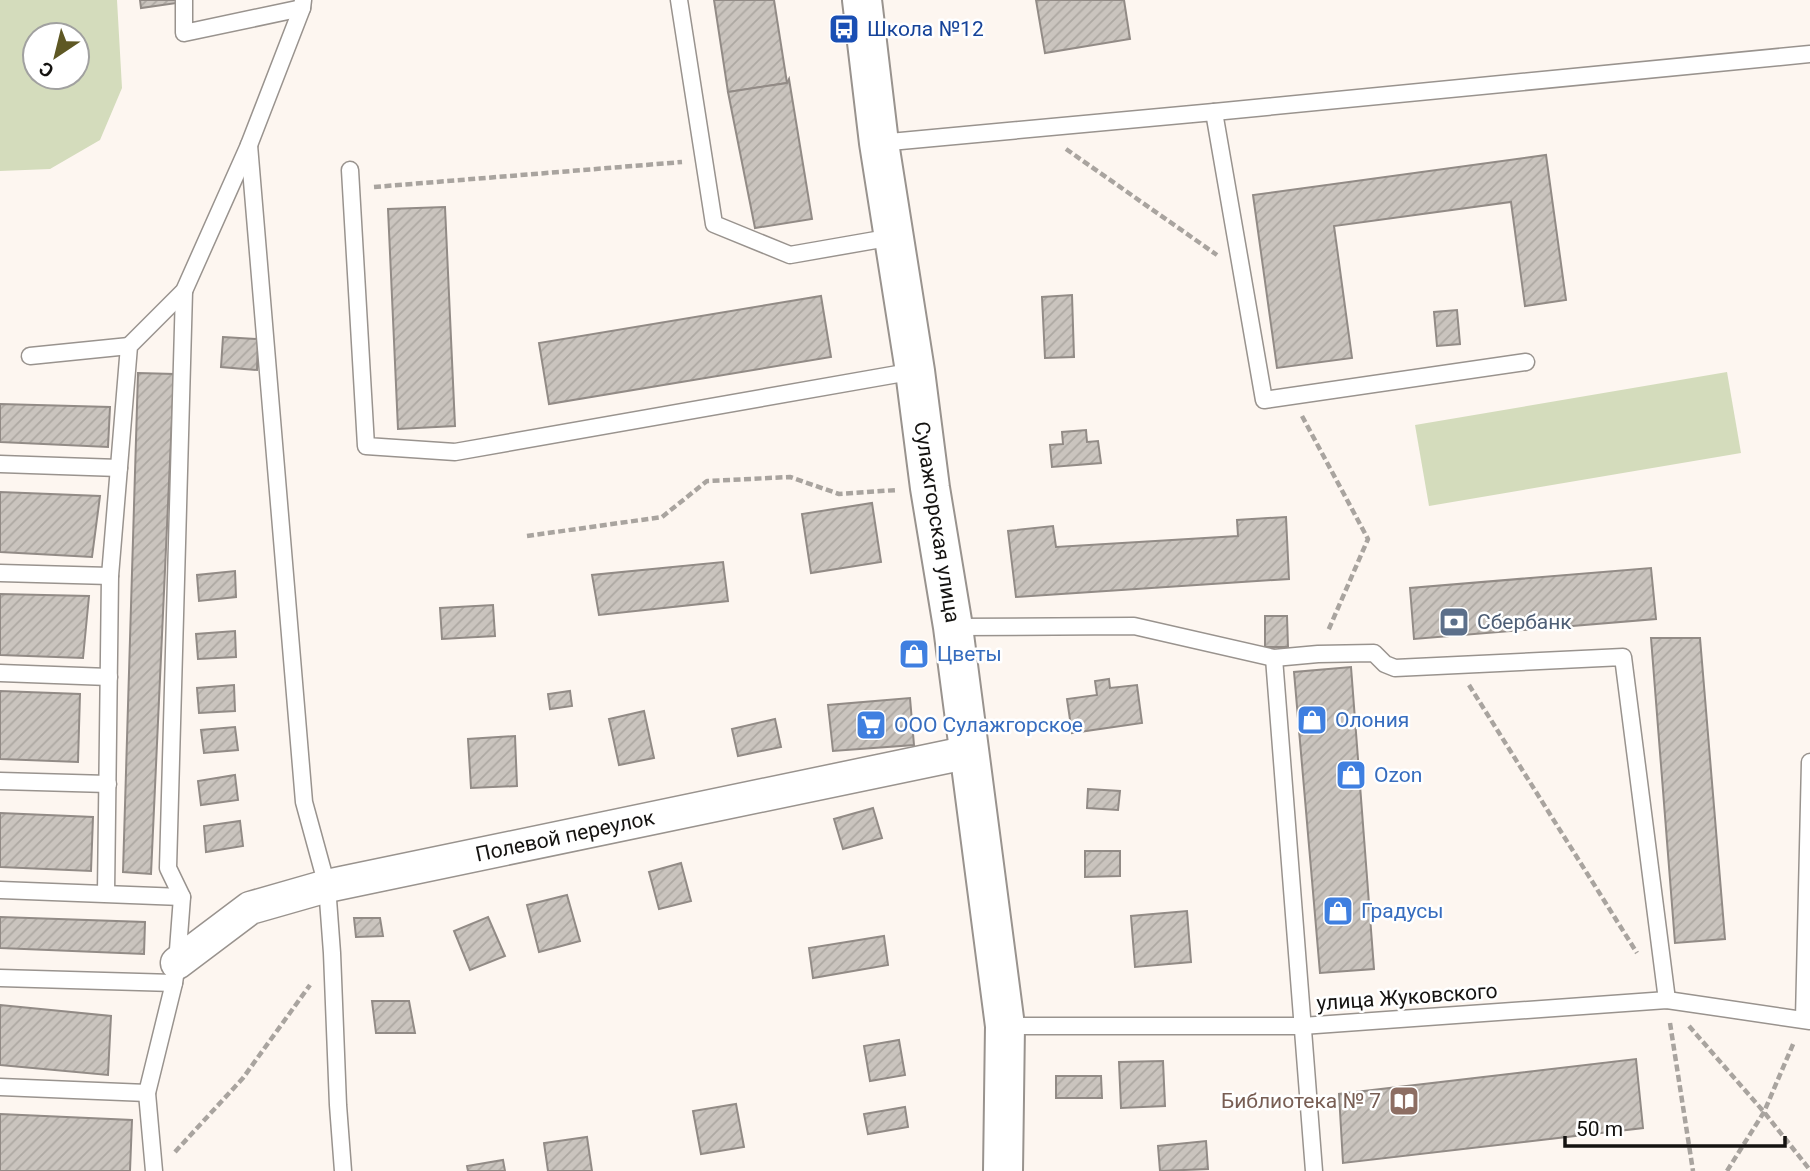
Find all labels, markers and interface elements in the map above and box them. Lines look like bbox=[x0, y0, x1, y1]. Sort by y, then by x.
bus stop icon: Школа №12 bbox=[827, 12, 861, 46]
place label: Школа №12 bbox=[867, 17, 984, 41]
north arrow bbox=[21, 21, 91, 91]
text: С bbox=[35, 57, 58, 83]
street label: Сулажгорская улица bbox=[909, 420, 965, 624]
bank icon: Сбербанк bbox=[1437, 605, 1471, 639]
place label: Сбербанк bbox=[1477, 610, 1572, 634]
shop icon: Цветы bbox=[897, 637, 931, 671]
place label: Цветы bbox=[937, 642, 1002, 666]
shop icon: Олония bbox=[1295, 703, 1329, 737]
supermarket icon: ООО Сулажгорское bbox=[854, 708, 888, 742]
place label: Олония bbox=[1335, 708, 1409, 732]
place label: ООО Сулажгорское bbox=[894, 713, 1083, 737]
shop icon: Ozon bbox=[1334, 758, 1368, 792]
place label: Ozon bbox=[1374, 763, 1422, 787]
street label: Полевой переулок bbox=[473, 805, 657, 867]
shop icon: Градусы bbox=[1321, 894, 1355, 928]
place label: Градусы bbox=[1361, 899, 1444, 923]
street label: улица Жуковского bbox=[1316, 979, 1498, 1015]
library icon: Библиотека № 7 bbox=[1387, 1084, 1421, 1118]
place label: Библиотека № 7 bbox=[1221, 1089, 1381, 1113]
scale bar bbox=[1565, 1104, 1786, 1148]
text: 50 m bbox=[1576, 1117, 1623, 1141]

